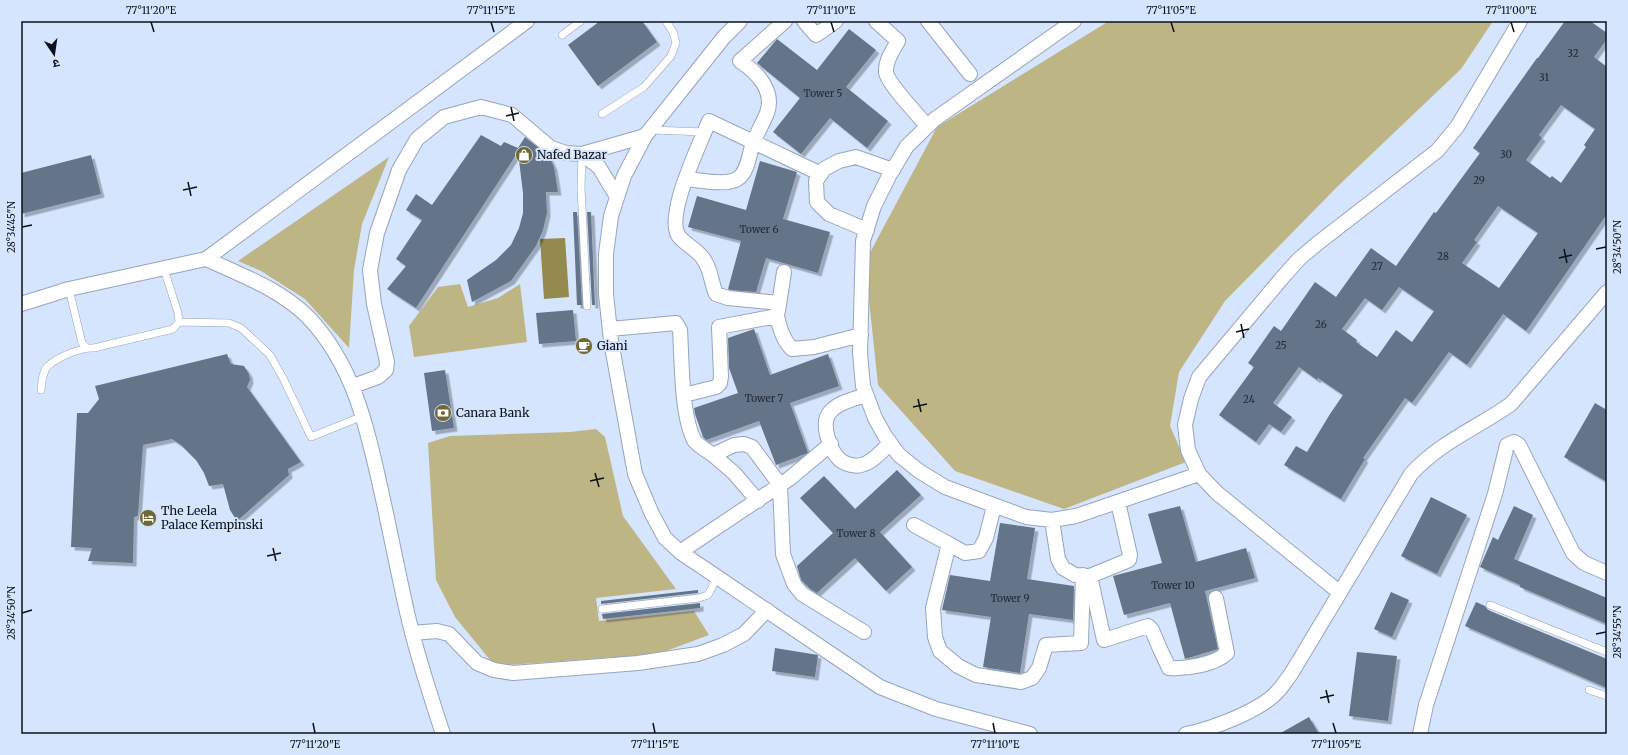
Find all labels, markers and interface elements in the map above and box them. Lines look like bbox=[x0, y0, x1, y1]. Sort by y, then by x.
text: 77°11'20"E bbox=[126, 4, 177, 17]
text: 77°11'15"E bbox=[467, 4, 516, 17]
text: 77°11'10"E bbox=[807, 4, 856, 17]
text: 77°11'05"E bbox=[1146, 4, 1196, 17]
text: 77°11'00"E bbox=[1486, 4, 1537, 17]
north arrow bbox=[34, 34, 74, 74]
house number: 32 bbox=[1567, 47, 1579, 60]
text: उ bbox=[51, 56, 61, 71]
house number: 31 bbox=[1539, 71, 1549, 84]
house number: Tower 5 bbox=[804, 87, 843, 100]
shop icon: Nafed Bazar bbox=[514, 145, 534, 165]
place label: Nafed Bazar bbox=[537, 147, 608, 162]
house number: 30 bbox=[1500, 148, 1512, 161]
house number: 29 bbox=[1473, 174, 1485, 187]
text: 28°34'45"N bbox=[5, 201, 18, 253]
text: 28°34'50"N bbox=[1611, 220, 1624, 274]
house number: Tower 6 bbox=[740, 223, 778, 236]
house number: 28 bbox=[1437, 250, 1449, 263]
house number: 27 bbox=[1371, 260, 1383, 273]
house number: 26 bbox=[1315, 318, 1327, 331]
cafe icon: Giani bbox=[574, 336, 594, 356]
place label: Giani bbox=[597, 338, 628, 353]
house number: 25 bbox=[1275, 339, 1287, 352]
house number: Tower 7 bbox=[745, 392, 784, 405]
house number: 24 bbox=[1243, 393, 1255, 406]
bank icon: Canara Bank bbox=[433, 403, 453, 423]
place label: Canara Bank bbox=[456, 405, 530, 420]
place label: The Leela Palace Kempinski bbox=[161, 503, 263, 532]
hotel icon: The Leela Palace Kempinski bbox=[138, 508, 158, 528]
house number: Tower 8 bbox=[837, 527, 875, 540]
house number: Tower 10 bbox=[1151, 579, 1195, 592]
text: 28°34'50"N bbox=[5, 586, 18, 640]
house number: Tower 9 bbox=[991, 592, 1029, 605]
text: 28°34'55"N bbox=[1611, 605, 1624, 658]
text: 77°11'20"E bbox=[290, 738, 341, 751]
text: 77°11'15"E bbox=[631, 738, 680, 751]
text: 77°11'10"E bbox=[971, 738, 1020, 751]
text: 77°11'05"E bbox=[1311, 738, 1361, 751]

